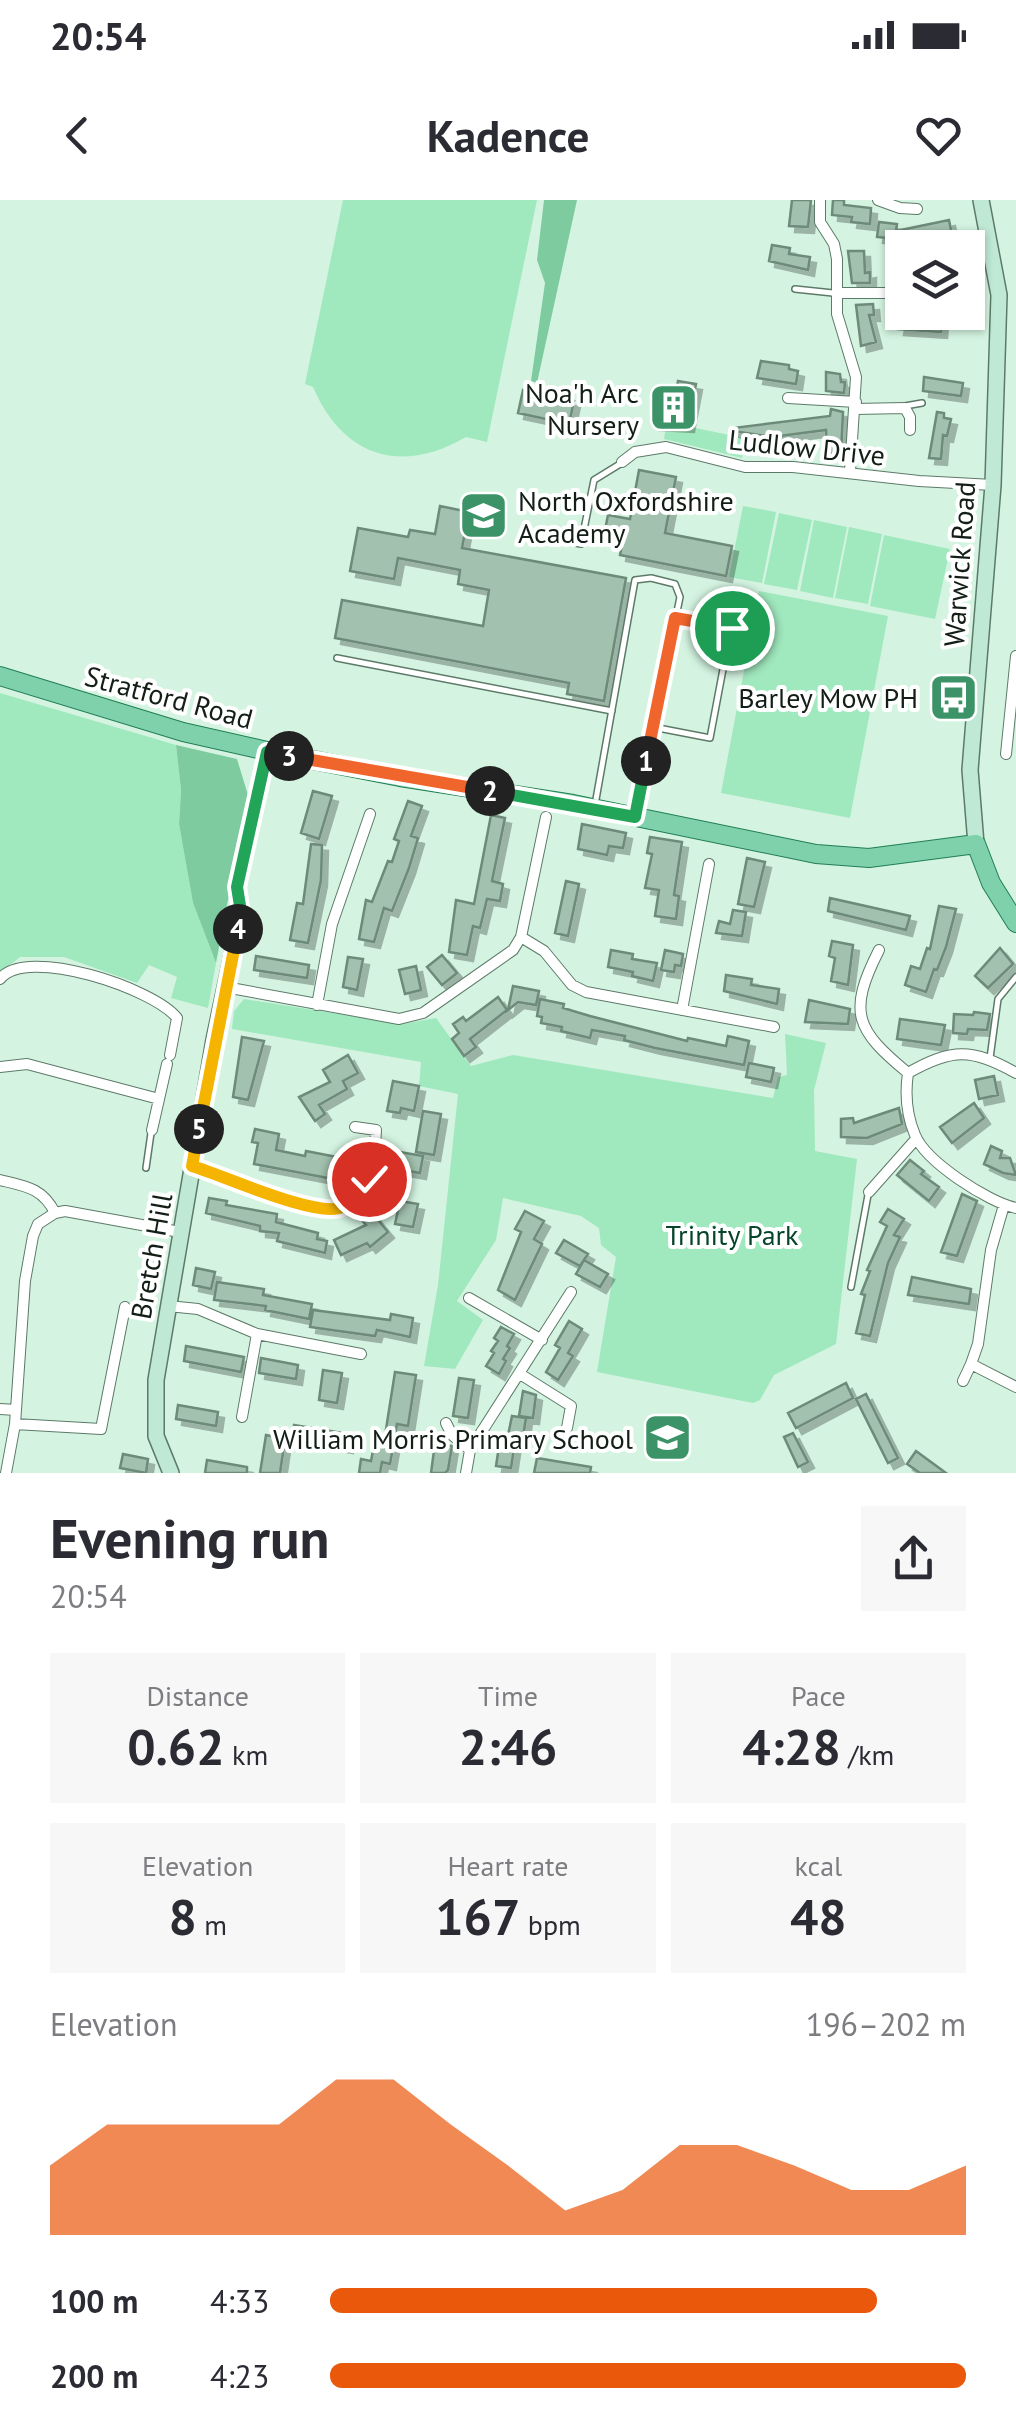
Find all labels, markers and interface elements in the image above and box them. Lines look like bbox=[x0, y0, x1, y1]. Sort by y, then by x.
text: 20:54 bbox=[50, 11, 146, 60]
text: Kadence bbox=[427, 106, 589, 164]
icon: back bbox=[50, 108, 105, 163]
icon: heart bbox=[911, 108, 966, 163]
map controls bbox=[885, 230, 985, 330]
button: layers bbox=[885, 230, 985, 330]
place label: Noa'h Arc Nursery bbox=[525, 374, 639, 443]
building icon: Noa'h Arc Nursery bbox=[648, 382, 700, 434]
street label: Ludlow Drive bbox=[727, 420, 887, 474]
street label: Warwick Road bbox=[935, 480, 983, 648]
place label: North Oxfordshire Academy bbox=[518, 482, 734, 551]
school or university icon: North Oxfordshire Academy bbox=[457, 490, 509, 542]
pin bbox=[690, 586, 775, 671]
icon: arrive bbox=[705, 601, 760, 656]
street label: Stratford Road bbox=[81, 657, 257, 737]
bus stop icon: Barley Mow PH bbox=[927, 671, 979, 723]
place label: Barley Mow PH bbox=[738, 679, 918, 716]
pin: 3 bbox=[264, 731, 314, 781]
pin: 1 bbox=[621, 736, 671, 786]
text: 3 bbox=[281, 737, 297, 774]
text: 1 bbox=[638, 742, 654, 779]
pin: 2 bbox=[465, 766, 515, 816]
text: 2 bbox=[482, 772, 498, 809]
pin: 4 bbox=[213, 904, 263, 954]
text: 4 bbox=[230, 910, 246, 947]
pin: 5 bbox=[174, 1104, 224, 1154]
text: 5 bbox=[191, 1110, 207, 1147]
pin bbox=[327, 1137, 412, 1222]
icon: check bbox=[342, 1152, 397, 1207]
street label: Bretch Hill bbox=[122, 1190, 180, 1322]
park label: Trinity Park bbox=[666, 1216, 799, 1253]
school or university icon: William Morris Primary School bbox=[642, 1412, 694, 1464]
place label: William Morris Primary School bbox=[273, 1420, 633, 1457]
text: Evening run bbox=[50, 1502, 330, 1573]
button: share bbox=[861, 1506, 966, 1611]
text: 20:54 bbox=[50, 1575, 127, 1617]
text: Distance bbox=[146, 1677, 249, 1714]
text: Time bbox=[478, 1677, 538, 1714]
text: Pace bbox=[791, 1677, 846, 1714]
text: 0.62 bbox=[127, 1714, 225, 1779]
text: 2:46 bbox=[459, 1714, 557, 1779]
text: 4:28 bbox=[742, 1714, 841, 1779]
text: km bbox=[225, 1736, 268, 1773]
text: /km bbox=[841, 1736, 894, 1773]
text: Elevation bbox=[142, 1847, 253, 1884]
text: Heart rate bbox=[447, 1847, 569, 1884]
text: kcal bbox=[794, 1847, 842, 1884]
text: 8 bbox=[168, 1884, 197, 1949]
text: 167 bbox=[435, 1884, 520, 1949]
text: 48 bbox=[790, 1884, 847, 1949]
text: m bbox=[197, 1906, 227, 1943]
text: bpm bbox=[520, 1906, 581, 1943]
text: Elevation bbox=[50, 2003, 177, 2045]
text: 196–202 m bbox=[806, 2003, 966, 2045]
text: 100 m bbox=[50, 2280, 138, 2322]
text: 4:33 bbox=[210, 2280, 269, 2322]
text: 200 m bbox=[50, 2355, 138, 2397]
text: 4:23 bbox=[210, 2355, 269, 2397]

